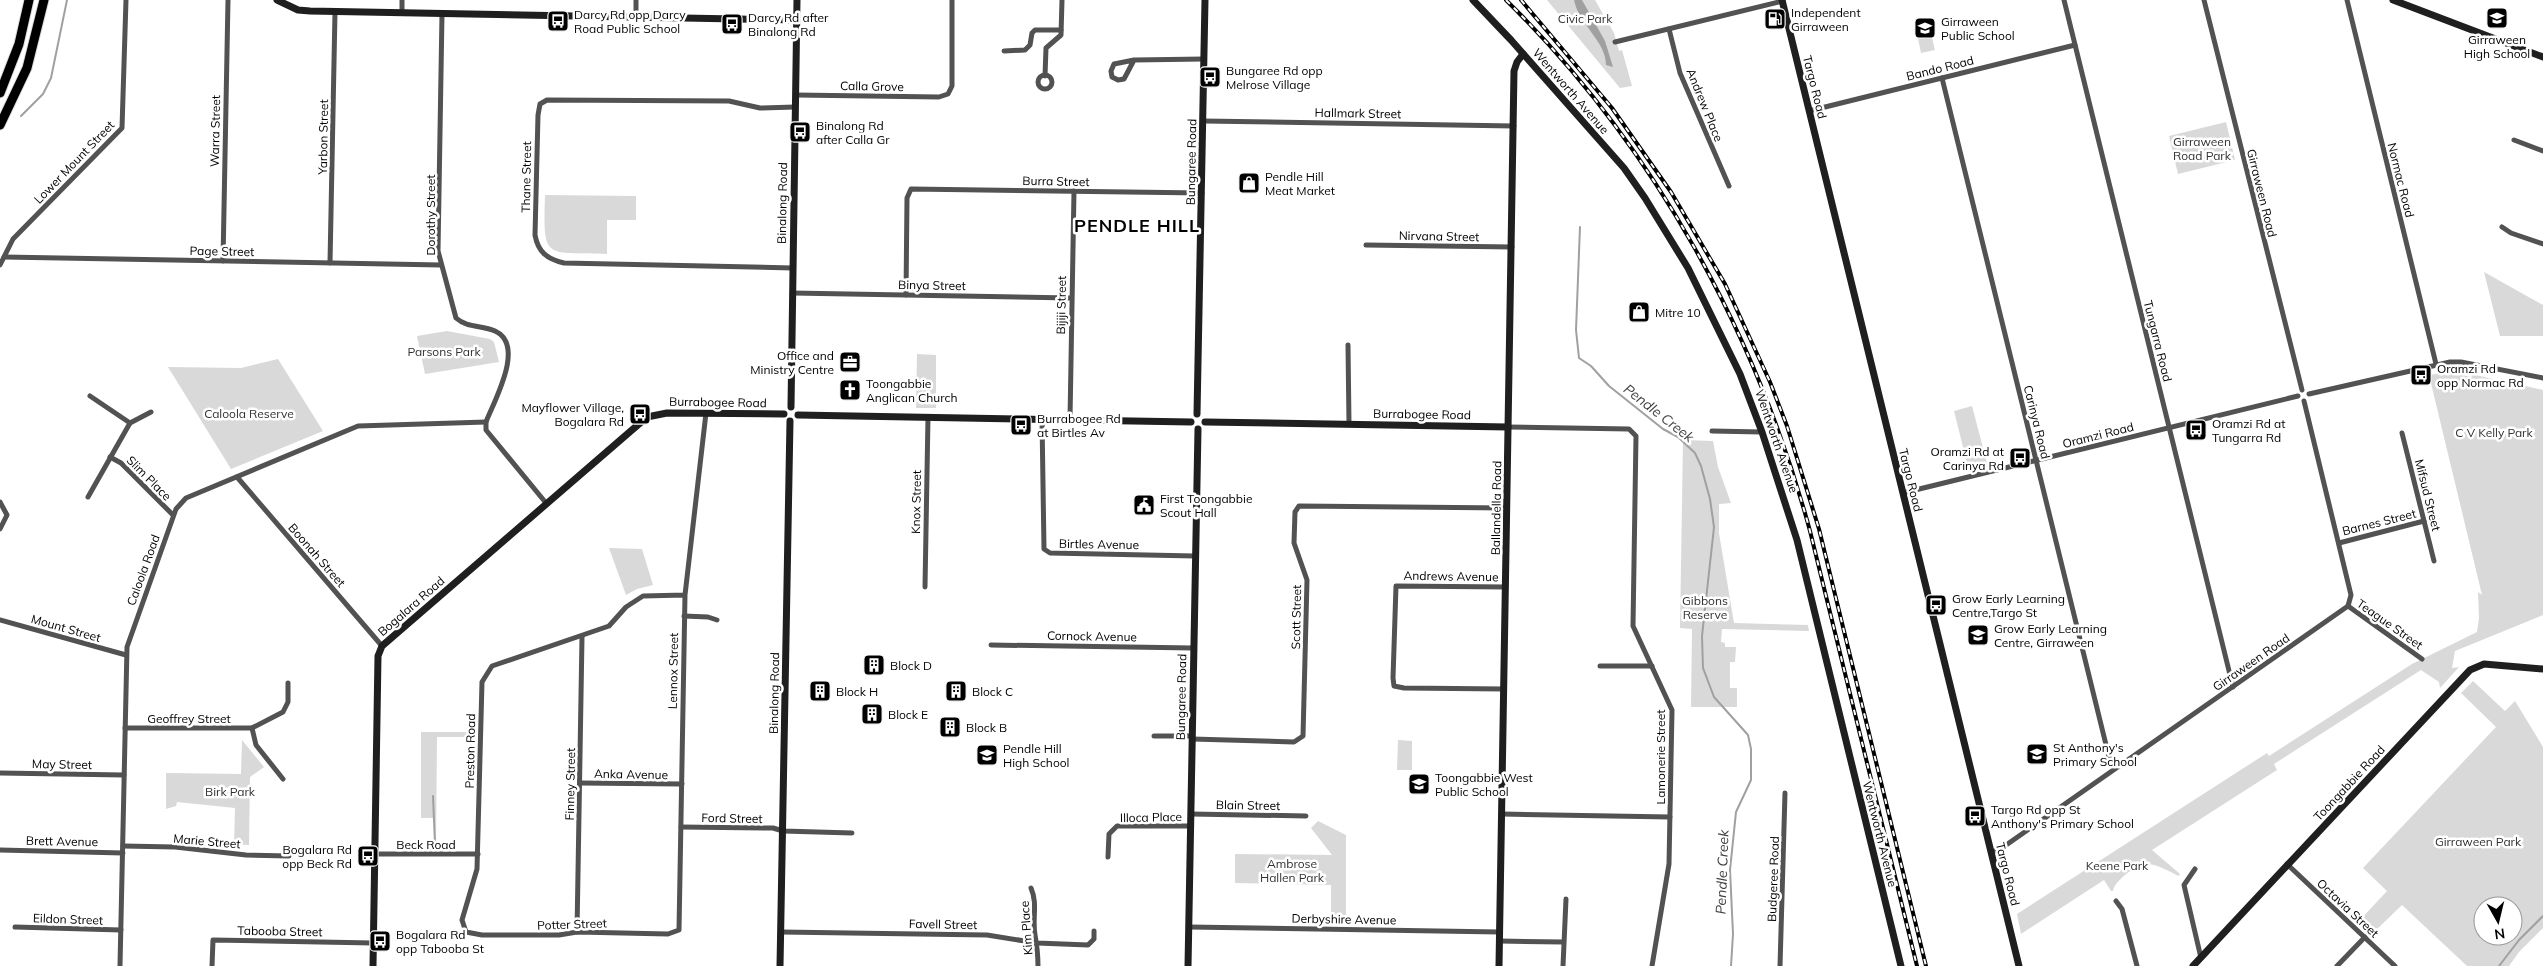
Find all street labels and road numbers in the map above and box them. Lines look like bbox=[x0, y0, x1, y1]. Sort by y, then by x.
street label: Wentworth Avenue bbox=[1530, 45, 1612, 137]
street label: Bando Road bbox=[1905, 52, 1975, 84]
street label: Targo Road bbox=[1800, 54, 1830, 120]
street label: Andrew Place bbox=[1684, 66, 1726, 144]
street label: Calla Grove bbox=[840, 78, 904, 94]
street label: Warra Street bbox=[207, 95, 223, 167]
street label: Yarbon Street bbox=[315, 99, 331, 176]
street label: Hallmark Street bbox=[1315, 105, 1401, 121]
street label: Lower Mount Street bbox=[31, 118, 117, 206]
street label: Bungaree Road bbox=[1183, 119, 1199, 205]
street label: Thane Street bbox=[518, 141, 534, 213]
street label: Normac Road bbox=[2384, 141, 2418, 219]
street label: Girraween Road bbox=[2244, 147, 2280, 239]
street label: Binalong Road bbox=[774, 162, 790, 244]
street label: Burra Street bbox=[1022, 173, 1090, 189]
street label: Dorothy Street bbox=[423, 175, 438, 255]
street label: Nirvana Street bbox=[1399, 228, 1479, 244]
street label: Page Street bbox=[189, 243, 255, 259]
street label: Bijiji Street bbox=[1053, 275, 1069, 335]
street label: Binya Street bbox=[898, 277, 966, 293]
street label: Tungarra Road bbox=[2141, 299, 2175, 383]
street label: Carinya Road bbox=[2021, 384, 2053, 460]
street label: Wentworth Avenue bbox=[1752, 387, 1802, 495]
street label: Burrabogee Road bbox=[669, 394, 767, 410]
street label: Burrabogee Road bbox=[1373, 406, 1471, 422]
street label: Oramzi Road bbox=[2061, 419, 2135, 451]
street label: Targo Road bbox=[1896, 447, 1926, 513]
street label: Slim Place bbox=[124, 453, 174, 503]
street label: Mifsud Street bbox=[2412, 458, 2444, 532]
street label: Ballandella Road bbox=[1488, 461, 1504, 555]
street label: Knox Street bbox=[908, 470, 924, 534]
street label: Barnes Street bbox=[2341, 506, 2417, 538]
street label: Boonah Street bbox=[285, 520, 349, 590]
street label: Caloola Road bbox=[123, 532, 163, 608]
street label: Birtles Avenue bbox=[1059, 536, 1139, 552]
street label: Andrews Avenue bbox=[1403, 568, 1499, 584]
street label: Bogalara Road bbox=[375, 573, 447, 639]
street label: Scott Street bbox=[1288, 585, 1304, 649]
street label: Teague Street bbox=[2354, 596, 2426, 652]
street label: Mount Street bbox=[30, 611, 102, 645]
street label: Cornock Avenue bbox=[1047, 628, 1137, 644]
street label: Girraween Road bbox=[2210, 630, 2292, 694]
street label: Lennox Street bbox=[665, 633, 681, 709]
street label: Binalong Road bbox=[766, 652, 782, 734]
street label: Bungaree Road bbox=[1173, 654, 1189, 740]
street label: Lamonerie Street bbox=[1653, 710, 1668, 804]
street label: Geoffrey Street bbox=[147, 711, 231, 726]
street label: Preston Road bbox=[462, 713, 478, 789]
street label: Toongabbie Road bbox=[2310, 742, 2388, 824]
street label: Finney Street bbox=[562, 747, 578, 821]
street label: May Street bbox=[32, 756, 92, 772]
street label: Anka Avenue bbox=[594, 766, 668, 782]
street label: Wentworth Avenue bbox=[1860, 780, 1900, 888]
street label: Blain Street bbox=[1216, 797, 1280, 813]
street label: Illoca Place bbox=[1120, 809, 1182, 825]
street label: Ford Street bbox=[701, 810, 763, 826]
street label: Marie Street bbox=[173, 831, 241, 851]
street label: Brett Avenue bbox=[26, 833, 98, 849]
street label: Budgeree Road bbox=[1764, 836, 1782, 922]
street label: Beck Road bbox=[396, 837, 456, 852]
street label: Targo Road bbox=[1993, 841, 2023, 907]
street label: Octavia Street bbox=[2314, 875, 2382, 941]
street label: Kim Place bbox=[1017, 900, 1035, 956]
street label: Eildon Street bbox=[33, 910, 103, 928]
street label: Derbyshire Avenue bbox=[1291, 911, 1397, 927]
street label: Potter Street bbox=[537, 915, 607, 933]
street label: Favell Street bbox=[909, 916, 977, 932]
street label: Tabooba Street bbox=[237, 923, 323, 939]

